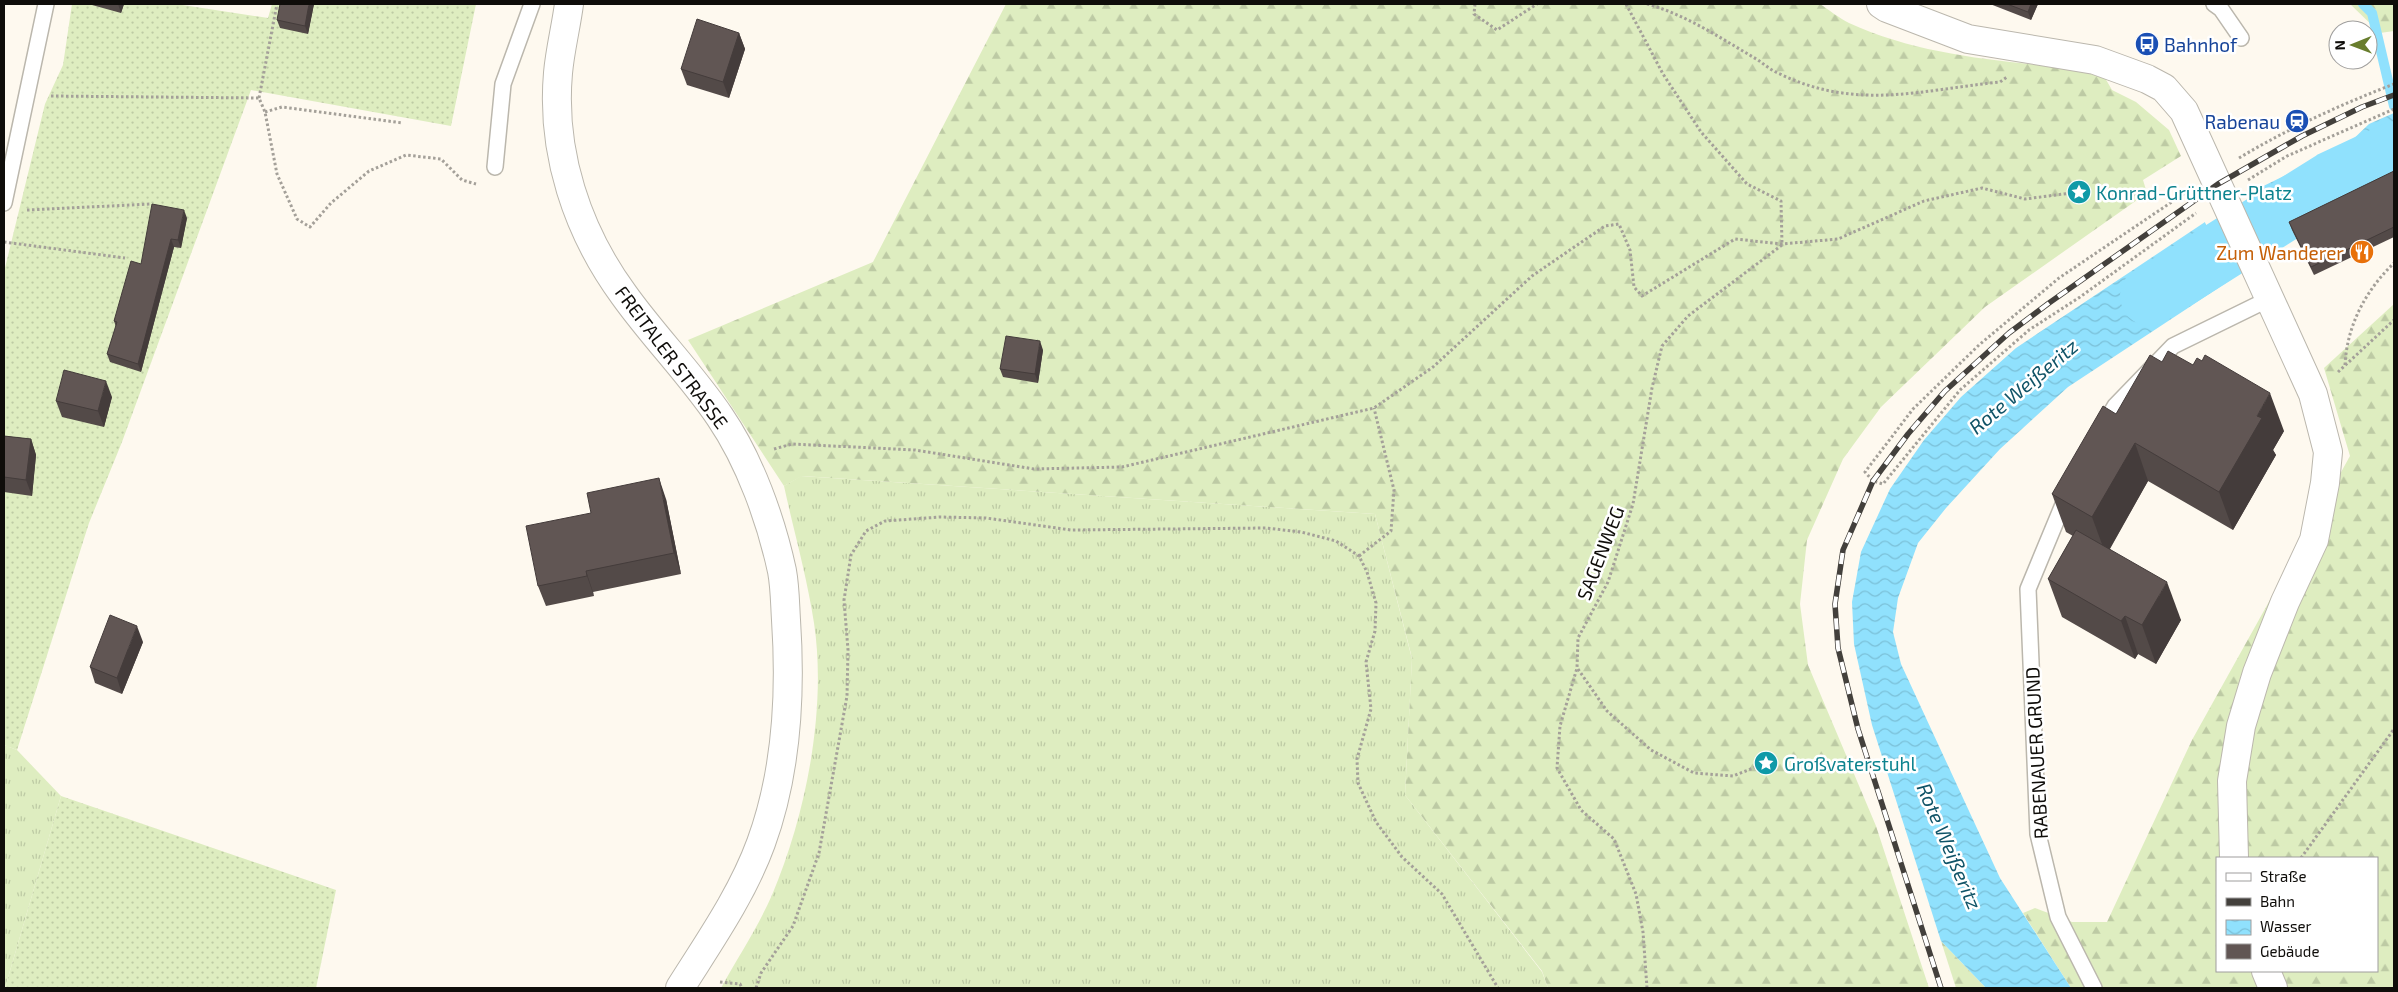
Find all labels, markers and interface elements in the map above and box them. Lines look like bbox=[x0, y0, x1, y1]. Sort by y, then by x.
north arrow bbox=[2328, 20, 2378, 70]
bus stop icon: Bahnhof bbox=[2134, 31, 2160, 57]
place label: Bahnhof bbox=[2164, 33, 2238, 56]
text: N bbox=[2331, 40, 2348, 50]
station icon: Rabenau bbox=[2284, 108, 2310, 134]
place label: Rabenau bbox=[2204, 110, 2280, 133]
place icon: Konrad-Grüttner-Platz bbox=[2066, 179, 2092, 205]
place label: Konrad-Grüttner-Platz bbox=[2096, 181, 2292, 204]
restaurant icon: Zum Wanderer bbox=[2349, 239, 2375, 265]
place label: Zum Wanderer bbox=[2216, 241, 2344, 264]
street label: FREITALER STRASSE bbox=[611, 281, 733, 433]
water label: Rote Weißeritz bbox=[1964, 333, 2082, 439]
street label: SAGENWEG bbox=[1572, 503, 1628, 603]
street label: RABENAUER GRUND bbox=[2020, 666, 2052, 840]
place icon: Großvaterstuhl bbox=[1753, 750, 1779, 776]
place label: Großvaterstuhl bbox=[1784, 752, 1917, 775]
water label: Rote Weißeritz bbox=[1913, 779, 1987, 913]
legend bbox=[2216, 857, 2378, 972]
text: Straße bbox=[2260, 867, 2306, 885]
text: Bahn bbox=[2260, 892, 2295, 910]
text: Wasser bbox=[2260, 917, 2312, 935]
text: Gebäude bbox=[2260, 942, 2319, 960]

